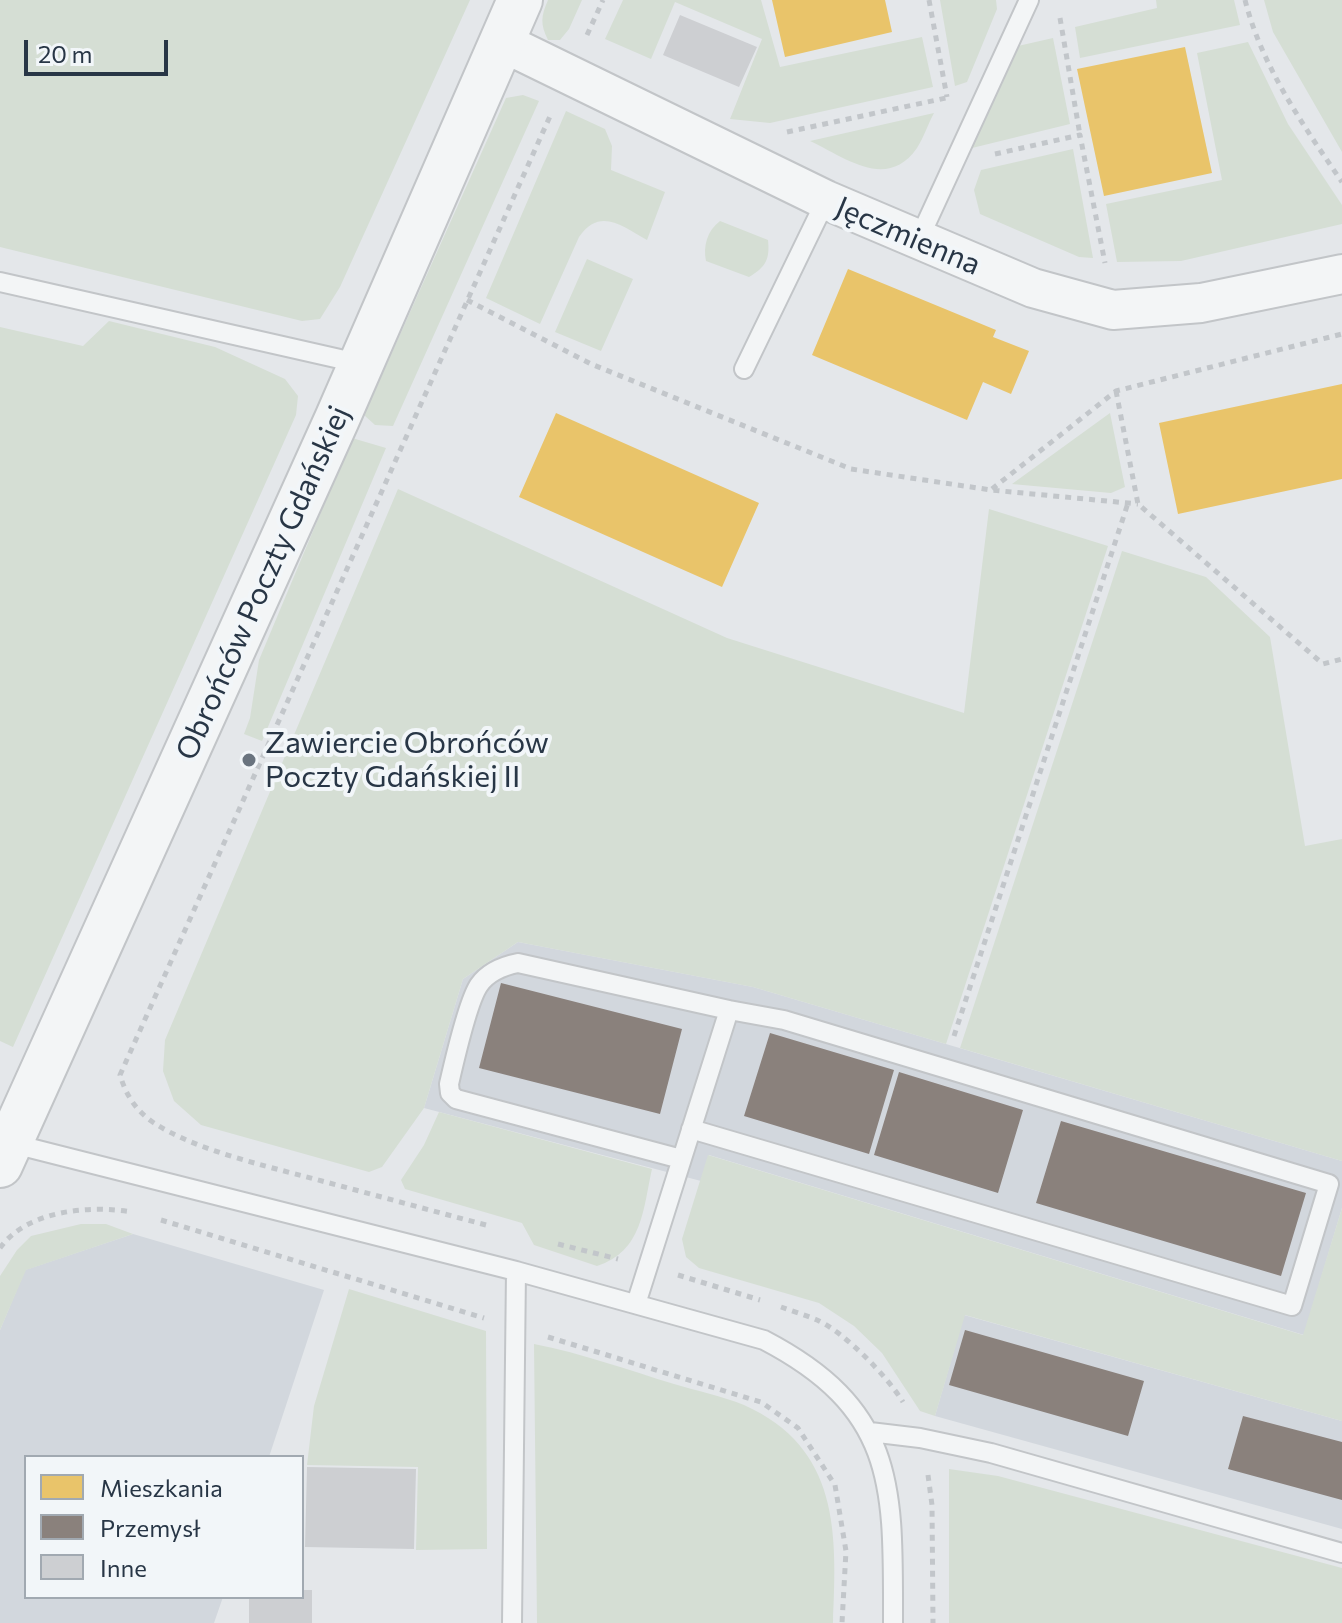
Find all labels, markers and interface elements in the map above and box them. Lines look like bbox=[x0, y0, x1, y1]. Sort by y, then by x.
scale bar bbox=[28, 24, 172, 74]
text: 20 m bbox=[38, 39, 92, 68]
street label: Jęczmienna bbox=[830, 189, 986, 283]
street label: Obrońców Poczty Gdańskiej bbox=[169, 400, 357, 766]
place label: Zawiercie Obrońców Poczty Gdańskiej II bbox=[265, 725, 549, 796]
marker: Zawiercie Obrońców Poczty Gdańskiej II bbox=[240, 751, 258, 769]
legend bbox=[24, 1455, 304, 1599]
text: Mieszkania bbox=[100, 1473, 223, 1502]
text: Przemysł bbox=[100, 1513, 200, 1542]
text: Inne bbox=[100, 1553, 147, 1582]

